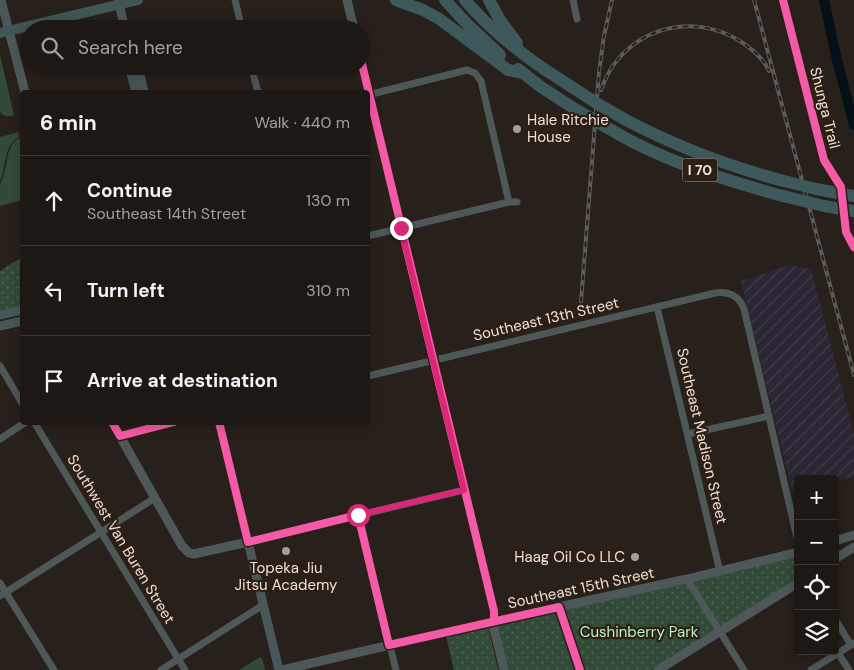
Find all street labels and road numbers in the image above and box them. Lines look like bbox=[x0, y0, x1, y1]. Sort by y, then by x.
street label: Shunga Trail bbox=[805, 65, 845, 151]
road number: I 70 bbox=[682, 158, 718, 182]
street label: Southeast 13th Street bbox=[471, 292, 621, 346]
street label: Southeast Madison Street bbox=[672, 346, 732, 526]
street label: Southwest Van Buren Street bbox=[62, 451, 180, 627]
street label: Southeast 15th Street bbox=[506, 563, 656, 613]

